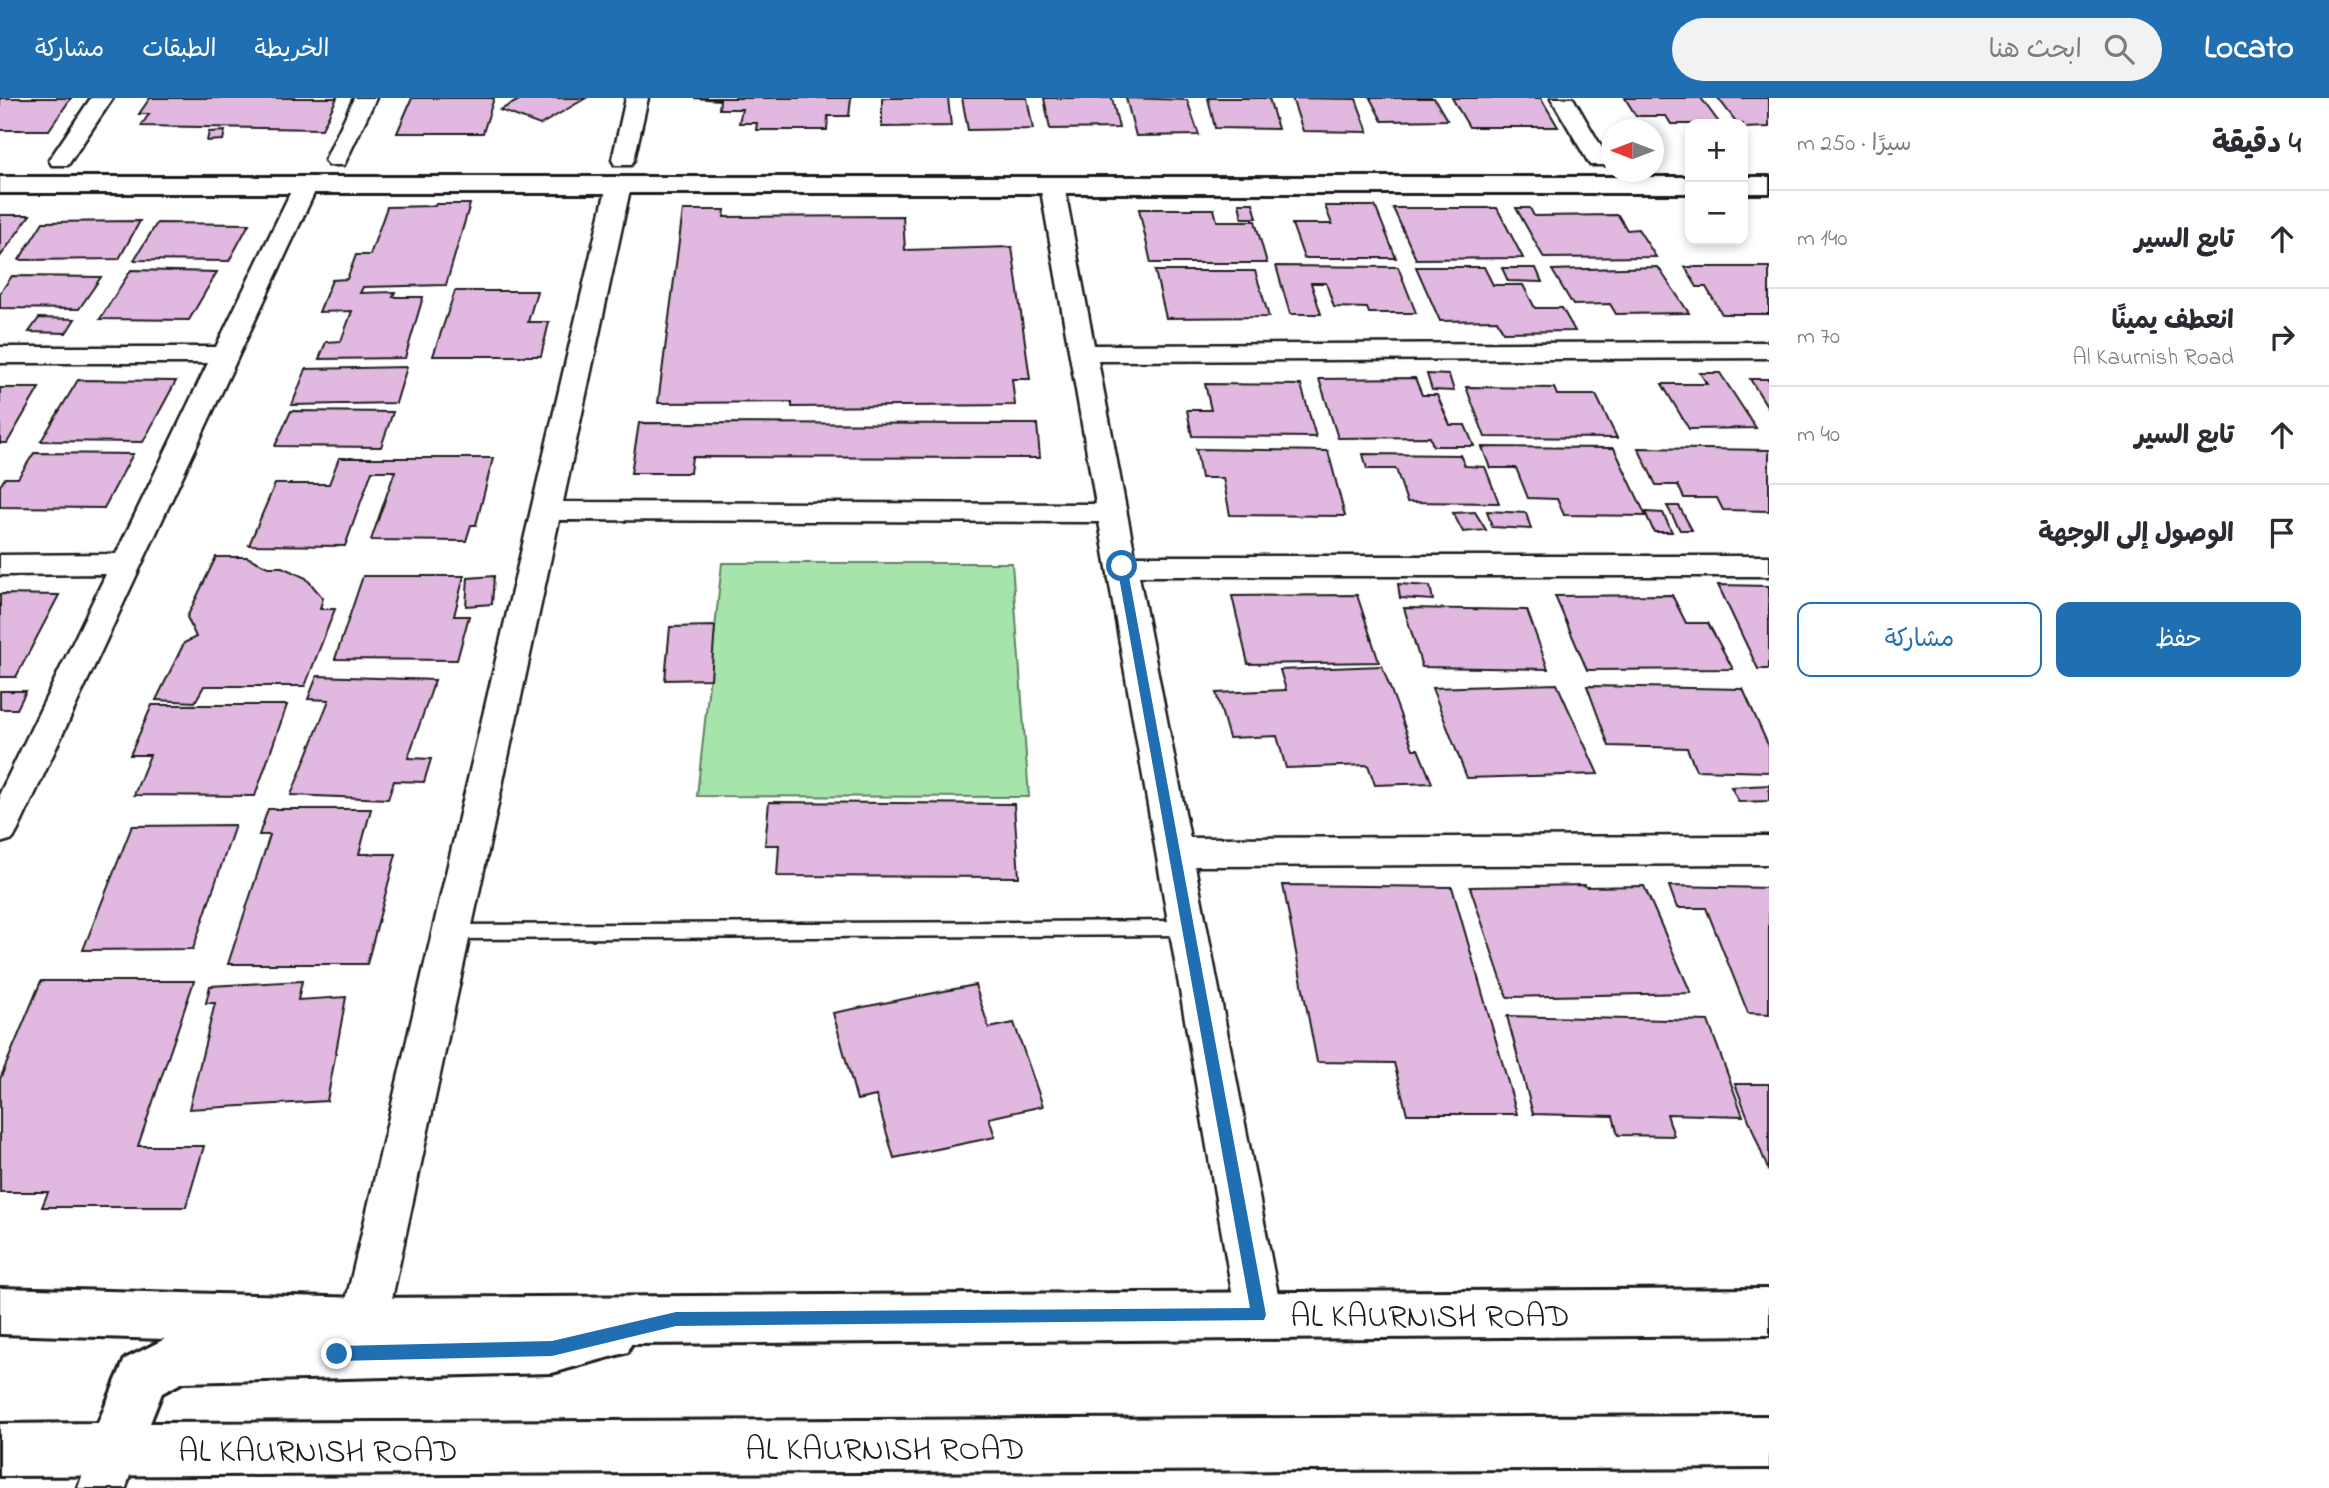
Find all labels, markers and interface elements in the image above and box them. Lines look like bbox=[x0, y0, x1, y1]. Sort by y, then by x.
search box bbox=[1672, 18, 2162, 81]
text: Locato bbox=[2204, 25, 2294, 73]
icon: search bbox=[2100, 30, 2138, 68]
text: ابحث هنا bbox=[1988, 32, 2082, 70]
text: مشاركة bbox=[35, 33, 104, 68]
text: الطبقات bbox=[142, 33, 217, 68]
text: الخريطة bbox=[255, 33, 329, 68]
north arrow bbox=[1601, 119, 1664, 182]
map controls bbox=[1685, 119, 1748, 245]
button: + bbox=[1685, 119, 1748, 182]
text: 4 دقيقة bbox=[2212, 123, 2301, 167]
text: سيرًا · 250 m bbox=[1797, 128, 1912, 161]
button: − bbox=[1685, 182, 1748, 245]
icon: ahead bbox=[2263, 220, 2301, 258]
text: تابع السير bbox=[2135, 222, 2234, 260]
text: 140 m bbox=[1797, 223, 1847, 256]
text: انعطف يمينًا bbox=[2111, 303, 2234, 341]
icon: right bbox=[2263, 318, 2301, 356]
text: 70 m bbox=[1797, 321, 1840, 354]
text: Al Kaurnish Road bbox=[2073, 342, 2234, 375]
icon: ahead bbox=[2263, 416, 2301, 454]
text: تابع السير bbox=[2135, 418, 2234, 456]
text: 40 m bbox=[1797, 419, 1840, 452]
icon: arrive bbox=[2263, 514, 2301, 552]
text: الوصول إلى الوجهة bbox=[2038, 516, 2234, 554]
route start bbox=[1106, 550, 1137, 581]
button: مشاركة bbox=[1797, 602, 2042, 677]
button: حفظ bbox=[2056, 602, 2301, 677]
street label: AL KAURNISH ROAD bbox=[1290, 1294, 1570, 1342]
route end bbox=[321, 1338, 352, 1369]
street label: AL KAURNISH ROAD bbox=[745, 1427, 1025, 1475]
street label: AL KAURNISH ROAD bbox=[178, 1429, 458, 1477]

